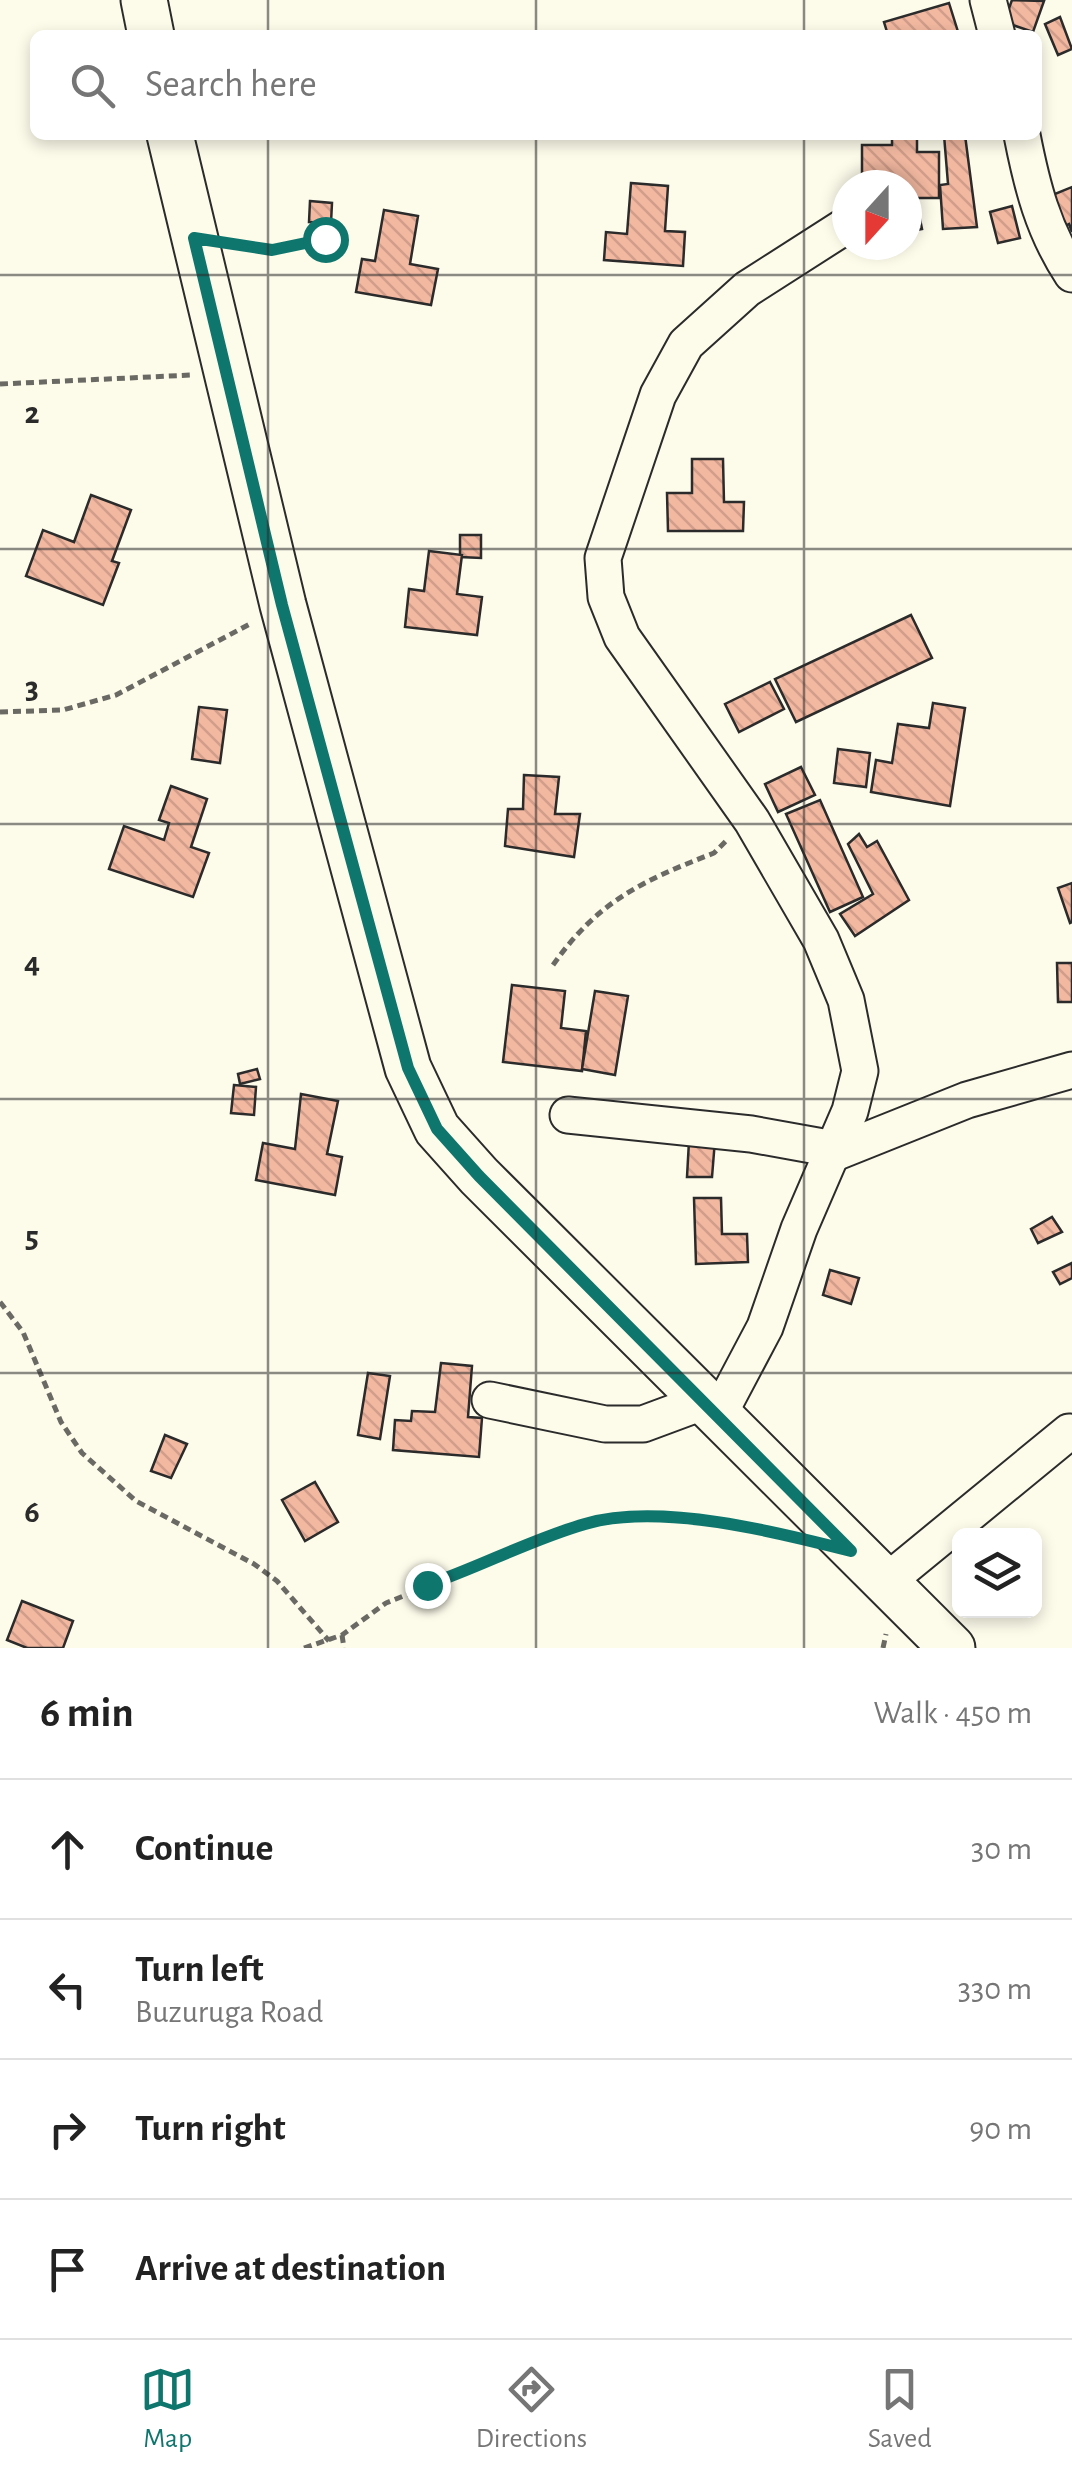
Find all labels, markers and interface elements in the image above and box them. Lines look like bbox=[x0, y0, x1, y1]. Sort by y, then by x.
search box bbox=[30, 30, 1042, 140]
icon: search bbox=[65, 58, 120, 113]
text: Search here bbox=[145, 66, 317, 104]
north arrow bbox=[832, 170, 922, 260]
route start bbox=[303, 217, 349, 263]
text: 2 bbox=[24, 397, 40, 429]
text: 3 bbox=[25, 672, 39, 704]
text: 4 bbox=[24, 947, 40, 979]
text: 5 bbox=[25, 1221, 39, 1253]
text: 6 bbox=[24, 1496, 40, 1528]
map controls bbox=[952, 1528, 1042, 1618]
button: layers bbox=[952, 1528, 1042, 1618]
route end bbox=[405, 1563, 451, 1609]
text: 6 min bbox=[40, 1692, 134, 1734]
text: Walk · 450 m bbox=[873, 1697, 1032, 1729]
icon: ahead bbox=[40, 1822, 95, 1877]
text: Continue bbox=[135, 1830, 273, 1868]
text: 30 m bbox=[971, 1833, 1032, 1865]
text: Turn left bbox=[135, 1951, 263, 1989]
icon: left bbox=[40, 1962, 95, 2017]
text: 330 m bbox=[958, 1973, 1032, 2005]
text: Buzuruga Road bbox=[135, 1996, 323, 2028]
icon: right bbox=[40, 2102, 95, 2157]
text: Turn right bbox=[135, 2110, 285, 2148]
text: 90 m bbox=[969, 2113, 1032, 2145]
icon: arrive bbox=[40, 2242, 95, 2297]
text: Arrive at destination bbox=[135, 2250, 446, 2288]
tab: Map bbox=[140, 2362, 195, 2456]
tab: Directions bbox=[476, 2362, 587, 2456]
tab: Saved bbox=[868, 2362, 932, 2456]

